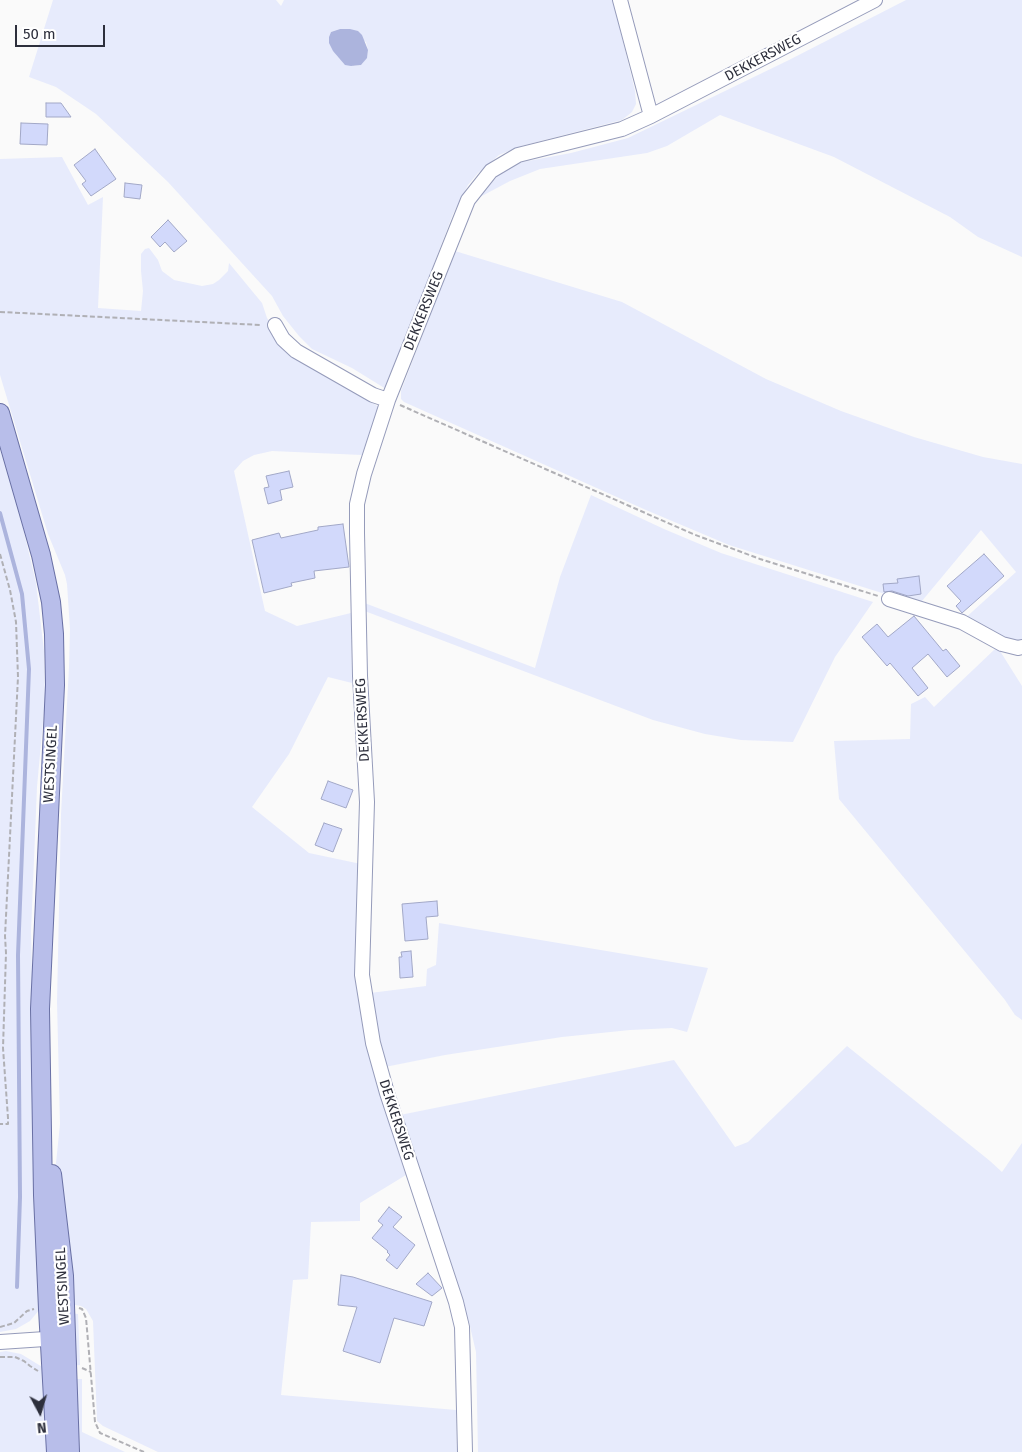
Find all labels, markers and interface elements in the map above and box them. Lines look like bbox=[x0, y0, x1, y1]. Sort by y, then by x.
scale bar bbox=[18, 15, 108, 47]
text: 50 m bbox=[23, 25, 56, 43]
street label: DEKKERSWEG bbox=[722, 31, 804, 85]
street label: DEKKERSWEG bbox=[400, 269, 448, 353]
street label: DEKKERSWEG bbox=[352, 678, 374, 762]
street label: WESTSINGEL bbox=[41, 725, 61, 803]
street label: DEKKERSWEG bbox=[375, 1077, 417, 1163]
street label: WESTSINGEL bbox=[53, 1247, 73, 1325]
north arrow bbox=[15, 1387, 65, 1437]
text: N bbox=[36, 1418, 47, 1436]

